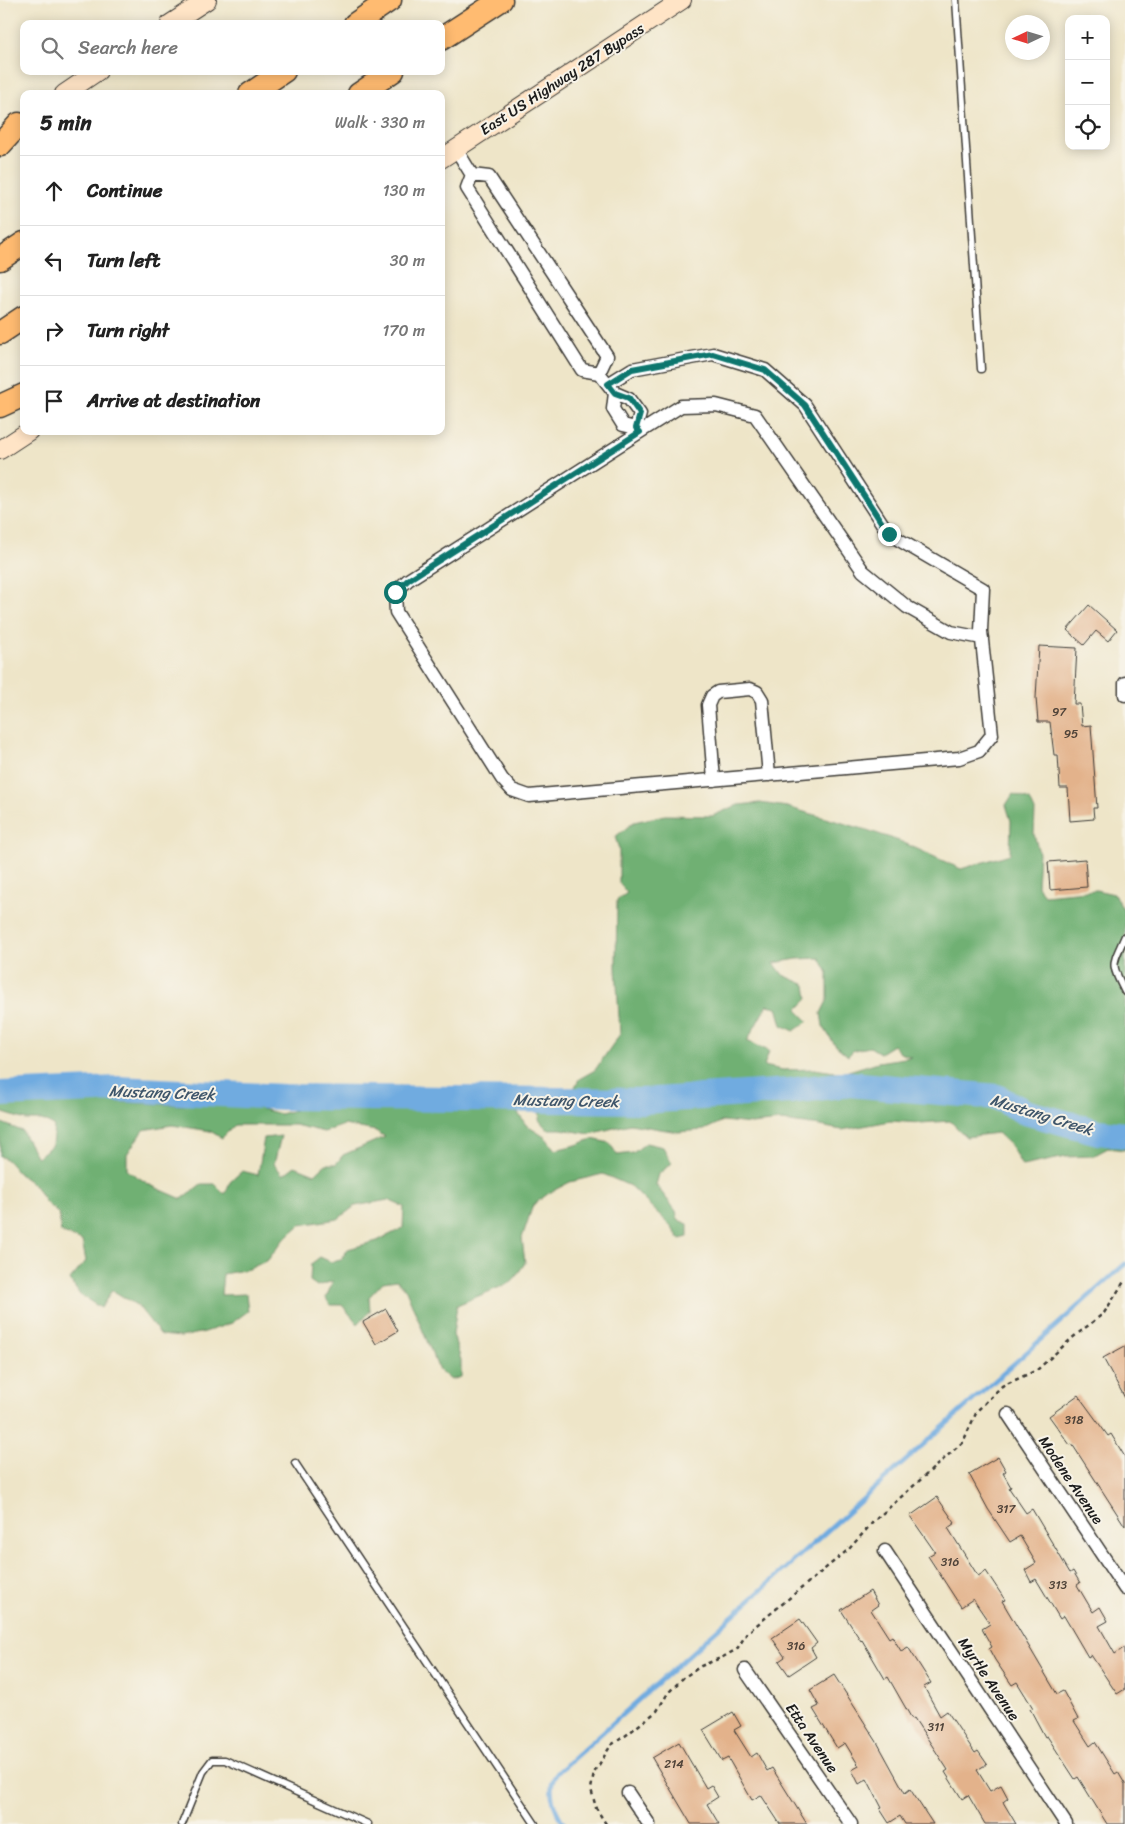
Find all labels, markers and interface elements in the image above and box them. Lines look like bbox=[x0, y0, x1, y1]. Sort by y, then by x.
north arrow bbox=[1005, 15, 1050, 60]
map controls bbox=[1065, 15, 1110, 150]
button: + bbox=[1065, 15, 1110, 60]
street label: East US Highway 287 Bypass bbox=[474, 16, 650, 142]
search box bbox=[20, 20, 445, 75]
text: Search here bbox=[78, 31, 178, 64]
icon: search bbox=[38, 34, 66, 62]
button: − bbox=[1065, 60, 1110, 105]
text: 5 min bbox=[40, 104, 92, 142]
button: locate bbox=[1065, 105, 1110, 150]
text: Walk · 330 m bbox=[335, 108, 425, 137]
text: Continue bbox=[87, 174, 163, 207]
text: 130 m bbox=[383, 176, 425, 205]
icon: ahead bbox=[40, 177, 68, 205]
text: Turn left bbox=[87, 244, 160, 277]
text: 30 m bbox=[390, 246, 425, 275]
icon: left bbox=[40, 247, 68, 275]
text: Turn right bbox=[87, 314, 169, 347]
text: 170 m bbox=[382, 316, 425, 345]
icon: right bbox=[40, 317, 68, 345]
text: Arrive at destination bbox=[87, 384, 260, 417]
icon: arrive bbox=[40, 387, 68, 415]
route end bbox=[878, 523, 901, 546]
route start bbox=[384, 581, 407, 604]
house number: 97 bbox=[1052, 701, 1067, 723]
house number: 95 bbox=[1064, 723, 1078, 745]
water label: Mustang Creek bbox=[109, 1076, 217, 1109]
water label: Mustang Creek bbox=[513, 1085, 621, 1116]
water label: Mustang Creek bbox=[987, 1085, 1098, 1144]
house number: 318 bbox=[1065, 1409, 1083, 1431]
street label: Modene Avenue bbox=[1032, 1430, 1110, 1530]
house number: 317 bbox=[997, 1498, 1016, 1520]
house number: 316 bbox=[941, 1551, 959, 1573]
house number: 313 bbox=[1049, 1574, 1068, 1596]
street label: Myrtle Avenue bbox=[951, 1632, 1027, 1727]
house number: 316 bbox=[787, 1635, 805, 1657]
street label: Etta Avenue bbox=[779, 1697, 845, 1779]
house number: 311 bbox=[928, 1716, 944, 1738]
house number: 214 bbox=[664, 1753, 684, 1775]

